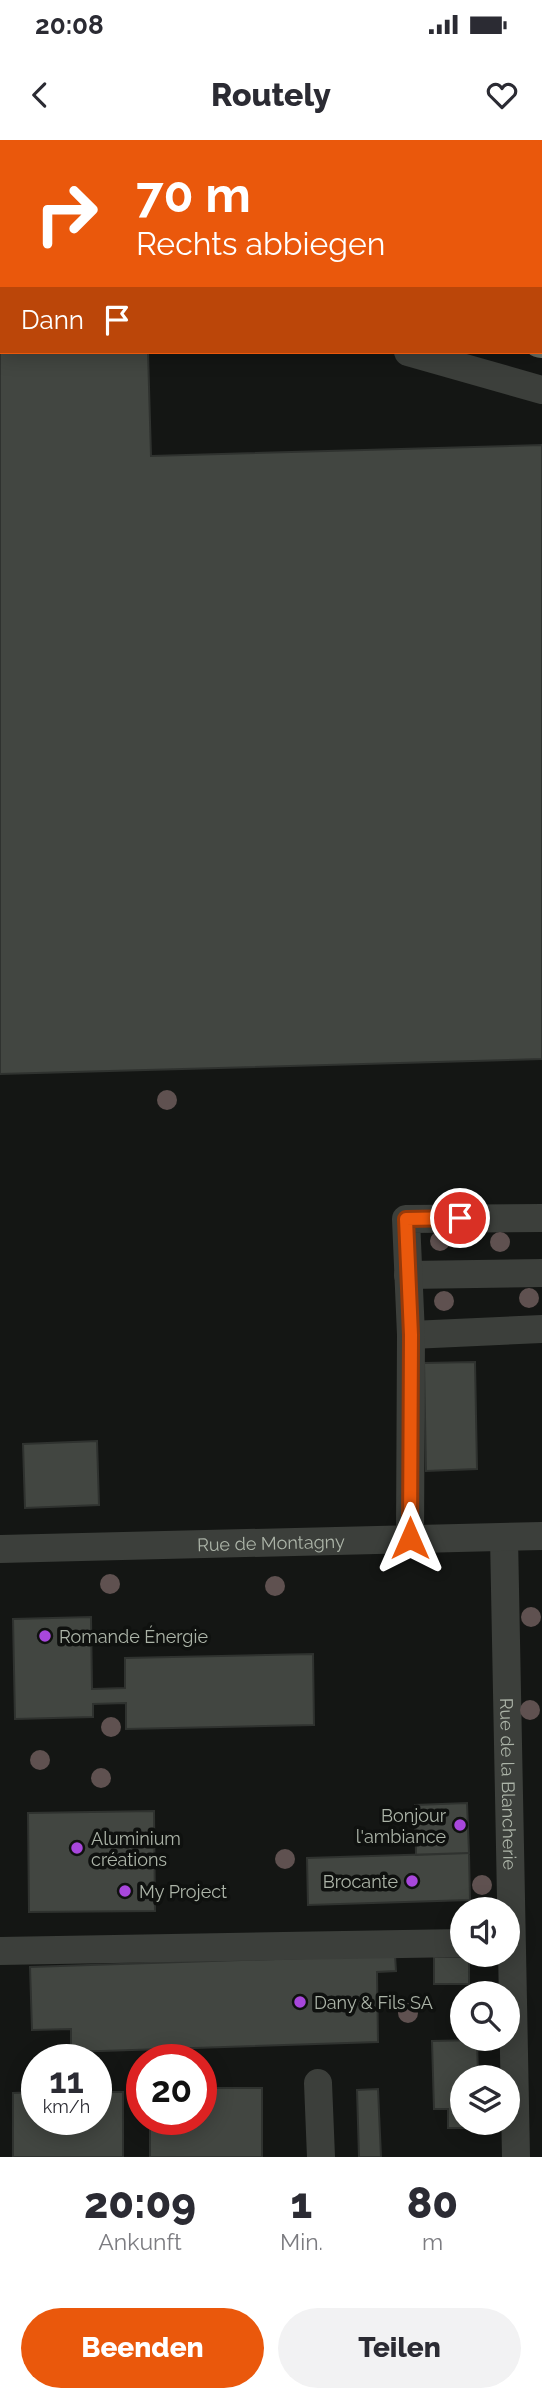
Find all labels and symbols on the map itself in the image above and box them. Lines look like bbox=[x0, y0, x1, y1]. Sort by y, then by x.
pin bbox=[430, 1188, 490, 1248]
position arrow bbox=[373, 1501, 447, 1575]
street label: Rue de Montagny bbox=[197, 1530, 345, 1555]
place label: Romande Énergie bbox=[59, 1625, 208, 1647]
marker: Romande Énergie bbox=[37, 1628, 53, 1644]
street label: Rue de la Blancherie bbox=[497, 1698, 521, 1871]
place label: Bonjour l'ambiance bbox=[356, 1805, 447, 1847]
marker: Bonjour l'ambiance bbox=[452, 1817, 468, 1833]
place label: Aluminium créations bbox=[91, 1828, 181, 1870]
marker: Aluminium créations bbox=[69, 1840, 85, 1856]
place label: Brocante bbox=[323, 1871, 398, 1892]
marker: Brocante bbox=[404, 1873, 420, 1889]
place label: My Project bbox=[139, 1881, 227, 1902]
marker: My Project bbox=[117, 1883, 133, 1899]
place label: Dany & Fils SA bbox=[314, 1992, 433, 2013]
marker: Dany & Fils SA bbox=[292, 1994, 308, 2010]
speed limit sign: 20 bbox=[126, 2044, 217, 2135]

